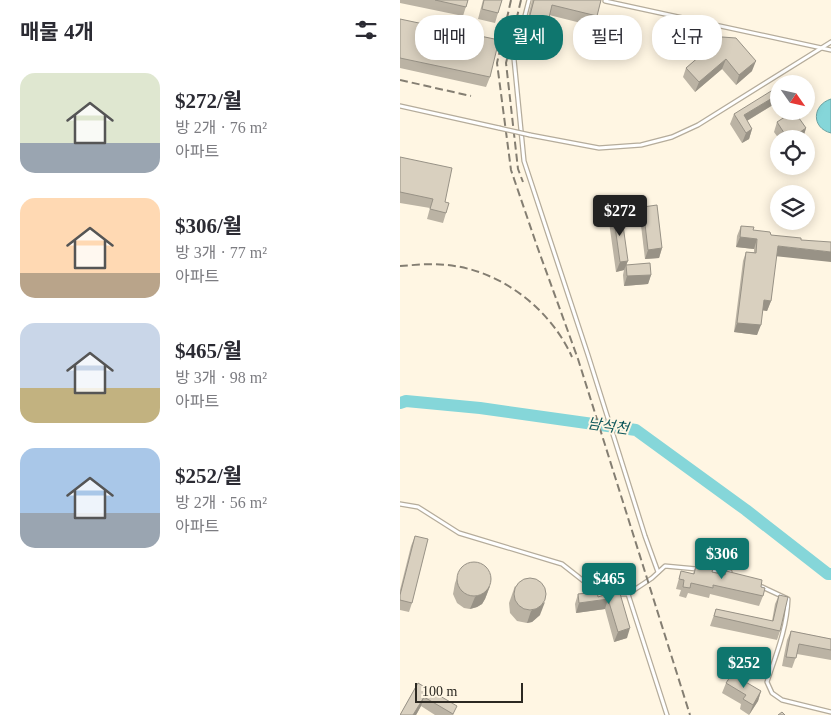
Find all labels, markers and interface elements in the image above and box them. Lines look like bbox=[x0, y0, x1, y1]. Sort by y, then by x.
chip: 매매 bbox=[415, 15, 484, 60]
chip: 월세 bbox=[494, 15, 563, 60]
chip: 필터 bbox=[573, 15, 642, 60]
chip: 신규 bbox=[652, 15, 722, 60]
icon: filters bbox=[352, 16, 380, 44]
text: 매물 4개 bbox=[20, 20, 94, 44]
north arrow bbox=[770, 75, 815, 120]
map controls bbox=[770, 75, 815, 230]
text: $272/월 bbox=[175, 89, 242, 113]
icon: home bbox=[60, 93, 120, 153]
text: 방 2개 · 76 m² bbox=[175, 119, 267, 136]
button: locate bbox=[770, 130, 815, 175]
text: 아파트 bbox=[175, 143, 219, 160]
button: layers bbox=[770, 185, 815, 230]
pin: $272 bbox=[590, 194, 650, 237]
text: $272 bbox=[604, 202, 636, 219]
text: $306/월 bbox=[175, 214, 242, 238]
icon: home bbox=[60, 218, 120, 278]
text: 방 3개 · 77 m² bbox=[175, 244, 267, 261]
text: 아파트 bbox=[175, 268, 219, 285]
text: $465/월 bbox=[175, 339, 242, 363]
icon: home bbox=[60, 343, 120, 403]
text: 방 3개 · 98 m² bbox=[175, 369, 267, 386]
text: 아파트 bbox=[175, 393, 219, 410]
water label: 남석천 bbox=[586, 415, 632, 437]
text: $252/월 bbox=[175, 464, 242, 488]
icon: home bbox=[60, 468, 120, 528]
text: 방 2개 · 56 m² bbox=[175, 494, 267, 511]
text: 아파트 bbox=[175, 518, 219, 535]
pin: $306 bbox=[692, 538, 752, 580]
text: $306 bbox=[706, 545, 738, 562]
pin: $465 bbox=[579, 562, 639, 605]
text: $465 bbox=[593, 570, 625, 587]
pin: $252 bbox=[714, 646, 774, 689]
text: $252 bbox=[728, 654, 760, 671]
scale bar bbox=[415, 680, 522, 703]
text: 100 m bbox=[422, 684, 457, 699]

